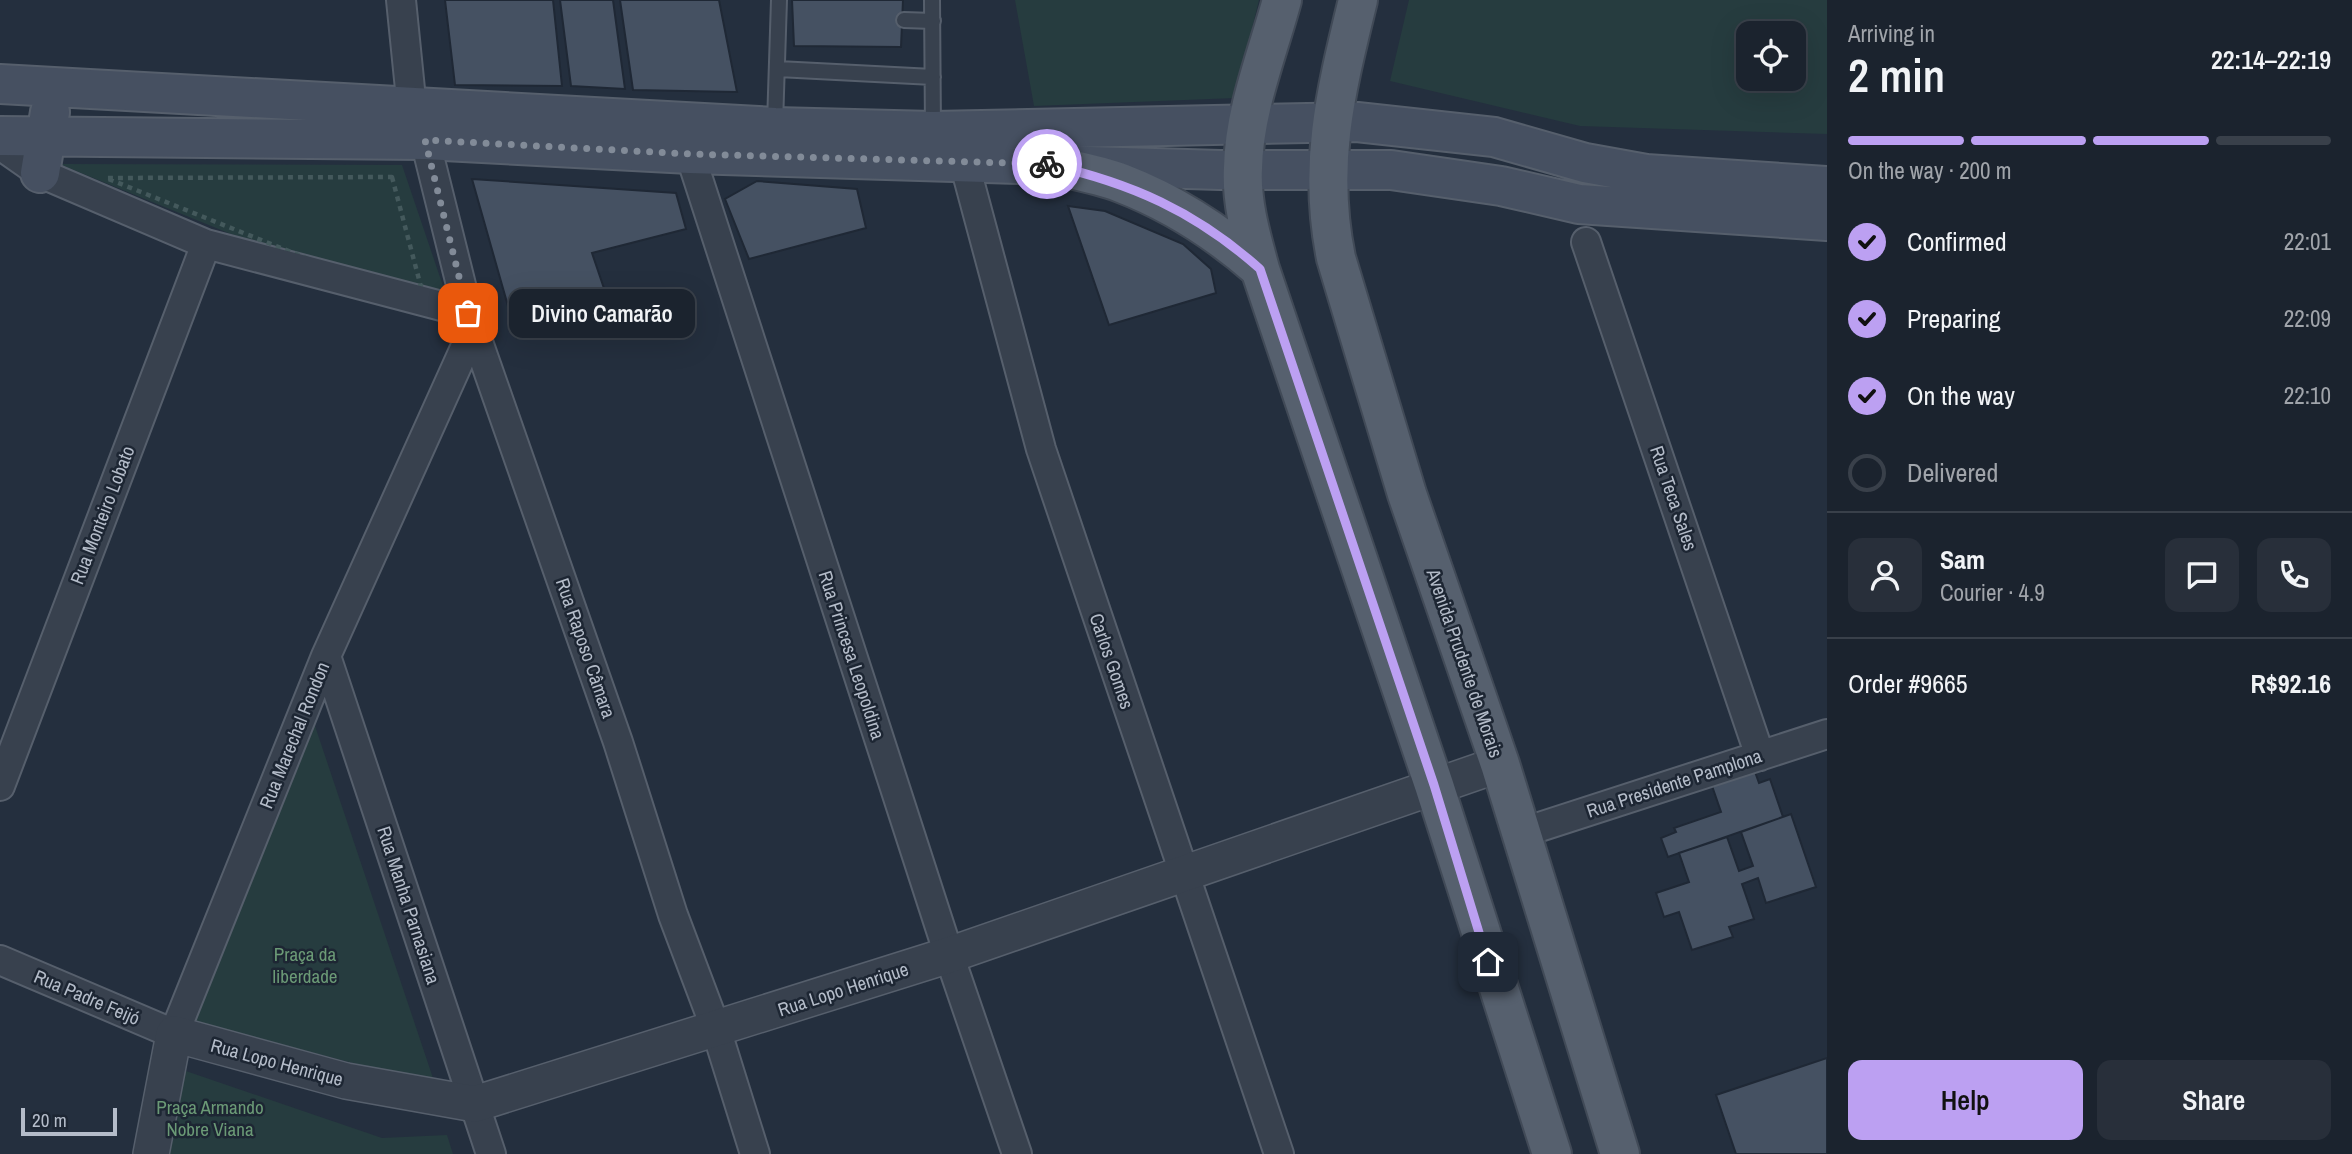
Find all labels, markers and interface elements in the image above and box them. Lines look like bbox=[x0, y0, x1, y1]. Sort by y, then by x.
text: Arriving in bbox=[1848, 18, 1935, 49]
map controls bbox=[1736, 21, 1806, 91]
button: locate bbox=[1736, 21, 1806, 91]
text: 22:14–22:19 bbox=[2211, 42, 2331, 77]
text: 2 min bbox=[1848, 44, 1945, 106]
courier bbox=[1012, 129, 1082, 199]
icon: bike bbox=[1028, 145, 1066, 183]
text: On the way · 200 m bbox=[1848, 155, 2012, 186]
icon: check bbox=[1848, 223, 1886, 261]
text: Confirmed bbox=[1907, 224, 2007, 259]
text: 22:01 bbox=[2284, 226, 2331, 257]
pin bbox=[438, 283, 498, 343]
callout: Divino Camarão bbox=[510, 288, 696, 338]
icon: bag bbox=[449, 294, 487, 332]
text: Divino Camarão bbox=[531, 298, 673, 329]
icon: check bbox=[1848, 300, 1886, 338]
text: Preparing bbox=[1907, 301, 2001, 336]
text: 22:09 bbox=[2284, 303, 2331, 334]
icon: check bbox=[1848, 377, 1886, 415]
text: On the way bbox=[1907, 378, 2015, 413]
text: 22:10 bbox=[2284, 380, 2331, 411]
street label: Rua Monteiro Lobato bbox=[64, 442, 140, 588]
street label: Rua Teca Sales bbox=[1644, 442, 1704, 554]
text: Delivered bbox=[1907, 455, 1998, 490]
button: person bbox=[1848, 538, 1922, 612]
button: chat bbox=[2165, 538, 2239, 612]
button: phone bbox=[2257, 538, 2331, 612]
text: Sam bbox=[1940, 542, 1985, 577]
street label: Avenida Prudente de Morais bbox=[1420, 564, 1510, 761]
street label: Rua Princesa Leopoldina bbox=[812, 567, 892, 743]
street label: Rua Raposo Câmara bbox=[550, 575, 622, 722]
text: Courier · 4.9 bbox=[1940, 577, 2045, 608]
street label: Carlos Gomes bbox=[1084, 610, 1141, 712]
street label: Rua Marechal Rondon bbox=[253, 658, 335, 812]
text: Order #9665 bbox=[1848, 666, 1968, 701]
text: R$92.16 bbox=[2250, 666, 2331, 701]
street label: Rua Presidente Pamplona bbox=[1583, 742, 1765, 824]
street label: Rua Manha Parnasiana bbox=[371, 823, 447, 988]
pin bbox=[1458, 932, 1518, 992]
park label: Praça da liberdade bbox=[273, 941, 337, 989]
icon: home bbox=[1469, 943, 1507, 981]
street label: Rua Lopo Henrique bbox=[774, 956, 912, 1022]
street label: Rua Padre Feijó bbox=[30, 963, 144, 1031]
street label: Rua Lopo Henrique bbox=[208, 1032, 346, 1092]
button: Help bbox=[1848, 1060, 2083, 1140]
button: Share bbox=[2097, 1060, 2331, 1140]
park label: Praça Armando Nobre Viana bbox=[156, 1094, 264, 1142]
scale bar bbox=[21, 1105, 117, 1137]
text: 20 m bbox=[32, 1107, 67, 1133]

